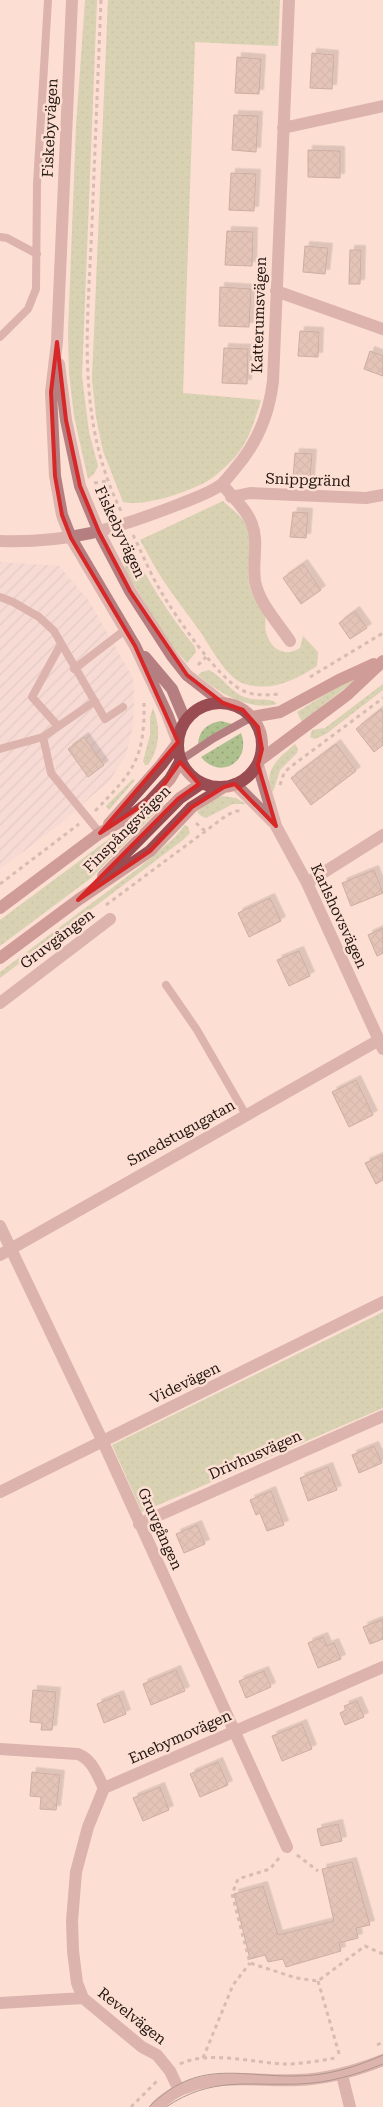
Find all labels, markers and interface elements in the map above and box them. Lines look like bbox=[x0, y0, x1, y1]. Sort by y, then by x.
street label: Fiskebyvägen bbox=[38, 78, 62, 178]
street label: Katterumsvägen bbox=[248, 256, 270, 374]
street label: Snippgränd bbox=[265, 470, 351, 490]
street label: Fiskebyvägen bbox=[91, 483, 149, 581]
street label: Finspångsvägen bbox=[80, 781, 175, 876]
street label: Karlshovsvägen bbox=[307, 861, 371, 971]
street label: Gruvgången bbox=[16, 905, 98, 973]
street label: Smedstugugatan bbox=[124, 1096, 238, 1170]
street label: Videvägen bbox=[147, 1358, 223, 1408]
street label: Drivhusvägen bbox=[206, 1426, 304, 1483]
street label: Gruvgången bbox=[134, 1485, 186, 1573]
street label: Enebymovägen bbox=[126, 1706, 235, 1768]
street label: Revelvägen bbox=[94, 1984, 170, 2049]

